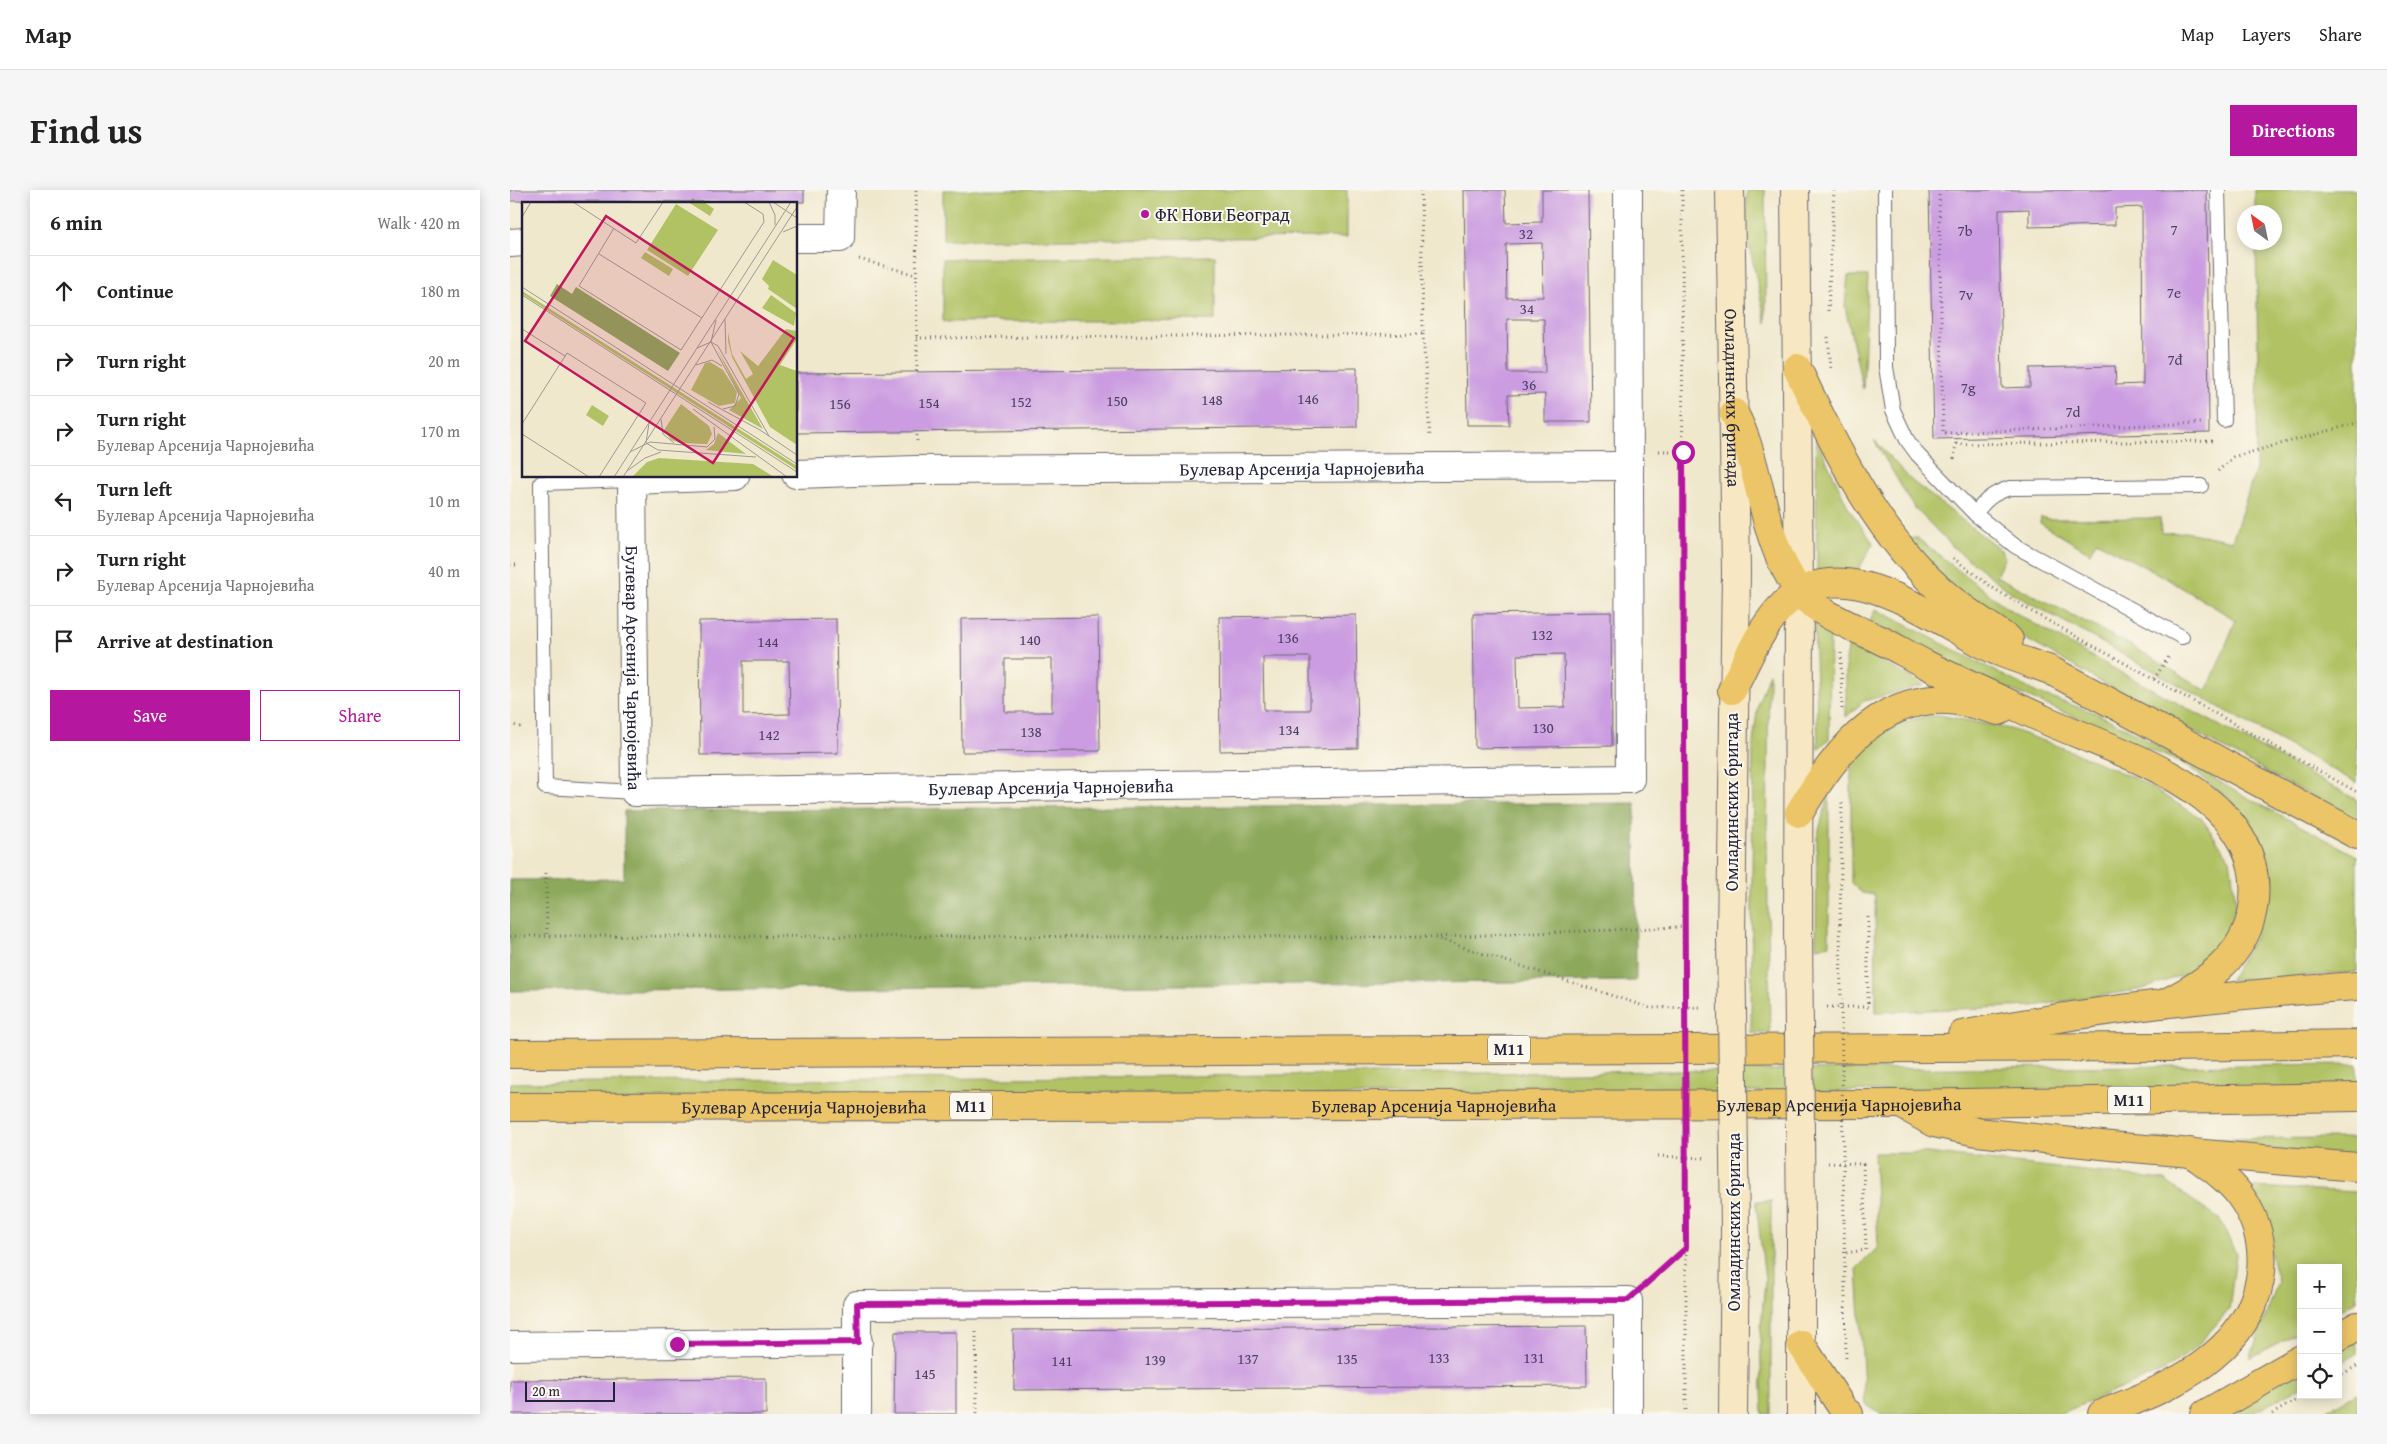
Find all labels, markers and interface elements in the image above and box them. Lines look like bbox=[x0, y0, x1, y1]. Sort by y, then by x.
text: Map bbox=[25, 17, 72, 52]
text: Map bbox=[2181, 21, 2214, 48]
text: Layers bbox=[2242, 21, 2291, 48]
text: Share bbox=[2319, 21, 2362, 48]
text: Find us bbox=[30, 105, 143, 156]
button: Directions bbox=[2230, 105, 2357, 156]
place label: ФК Нови Београд bbox=[1155, 201, 1290, 228]
inset map bbox=[522, 202, 798, 478]
north arrow bbox=[2237, 205, 2282, 250]
text: 6 min bbox=[50, 207, 102, 238]
marker: ФК Нови Београд bbox=[1139, 208, 1151, 220]
text: Walk · 420 m bbox=[377, 211, 460, 235]
house number: 7 bbox=[2170, 219, 2178, 240]
house number: 7b bbox=[1958, 220, 1973, 241]
house number: 32 bbox=[1519, 223, 1533, 244]
icon: ahead bbox=[50, 277, 78, 305]
text: Continue bbox=[97, 277, 174, 305]
text: 180 m bbox=[420, 279, 460, 303]
house number: 7e bbox=[2167, 282, 2181, 303]
house number: 7v bbox=[1959, 284, 1974, 305]
house number: 34 bbox=[1520, 298, 1534, 319]
street label: Омладинских бригада bbox=[1718, 308, 1748, 488]
icon: right bbox=[50, 347, 78, 375]
text: Turn right bbox=[97, 347, 186, 375]
text: 20 m bbox=[428, 349, 460, 373]
house number: 7đ bbox=[2167, 349, 2183, 370]
house number: 36 bbox=[1522, 374, 1536, 395]
house number: 7g bbox=[1961, 377, 1976, 398]
house number: 146 bbox=[1297, 388, 1319, 409]
house number: 148 bbox=[1201, 389, 1223, 410]
house number: 150 bbox=[1106, 390, 1128, 411]
house number: 152 bbox=[1010, 391, 1032, 412]
house number: 154 bbox=[918, 392, 940, 413]
house number: 156 bbox=[829, 393, 851, 414]
house number: 7d bbox=[2065, 401, 2081, 422]
text: Turn right bbox=[97, 405, 186, 433]
icon: right bbox=[50, 417, 78, 445]
text: 170 m bbox=[420, 419, 460, 443]
text: Булевар Арсенија Чарнојевића bbox=[97, 433, 314, 457]
route start bbox=[1672, 441, 1695, 464]
street label: Булевар Арсенија Чарнојевића bbox=[1179, 454, 1425, 482]
text: Turn left bbox=[97, 475, 172, 503]
icon: left bbox=[50, 487, 78, 515]
text: 10 m bbox=[428, 489, 460, 513]
text: Булевар Арсенија Чарнојевића bbox=[97, 503, 314, 527]
text: Turn right bbox=[97, 545, 186, 573]
street label: Булевар Арсенија Чарнојевића bbox=[619, 545, 648, 791]
icon: right bbox=[50, 557, 78, 585]
text: 40 m bbox=[428, 559, 460, 583]
text: Булевар Арсенија Чарнојевића bbox=[97, 573, 314, 597]
house number: 132 bbox=[1531, 624, 1553, 645]
icon: arrive bbox=[50, 627, 78, 655]
text: Arrive at destination bbox=[97, 627, 273, 655]
house number: 136 bbox=[1277, 627, 1299, 648]
house number: 140 bbox=[1019, 629, 1041, 650]
house number: 144 bbox=[757, 631, 779, 652]
button: Save bbox=[50, 690, 250, 741]
button: Share bbox=[260, 690, 460, 741]
street label: Омладинских бригада bbox=[1718, 712, 1745, 891]
house number: 130 bbox=[1532, 717, 1554, 738]
house number: 134 bbox=[1278, 719, 1300, 740]
house number: 138 bbox=[1020, 721, 1042, 742]
house number: 142 bbox=[758, 724, 780, 745]
street label: Булевар Арсенија Чарнојевића bbox=[928, 771, 1174, 802]
road number: M11 bbox=[1488, 1036, 1530, 1062]
road number: M11 bbox=[2108, 1086, 2150, 1114]
street label: Булевар Арсенија Чарнојевића bbox=[1717, 1090, 1962, 1118]
street label: Булевар Арсенија Чарнојевића bbox=[1312, 1091, 1557, 1119]
road number: M11 bbox=[950, 1092, 992, 1119]
street label: Булевар Арсенија Чарнојевића bbox=[682, 1093, 927, 1120]
street label: Омладинских бригада bbox=[1720, 1132, 1747, 1311]
map controls bbox=[2297, 1264, 2342, 1399]
button: + bbox=[2297, 1264, 2342, 1309]
button: − bbox=[2297, 1309, 2342, 1354]
route end bbox=[666, 1333, 689, 1356]
house number: 133 bbox=[1428, 1347, 1450, 1368]
house number: 131 bbox=[1523, 1347, 1545, 1368]
house number: 137 bbox=[1237, 1348, 1259, 1369]
house number: 135 bbox=[1336, 1348, 1358, 1369]
house number: 139 bbox=[1144, 1349, 1166, 1370]
house number: 141 bbox=[1051, 1350, 1073, 1371]
button: locate bbox=[2297, 1354, 2342, 1399]
house number: 145 bbox=[914, 1363, 936, 1384]
scale bar bbox=[525, 1379, 615, 1402]
text: 20 m bbox=[532, 1381, 560, 1401]

